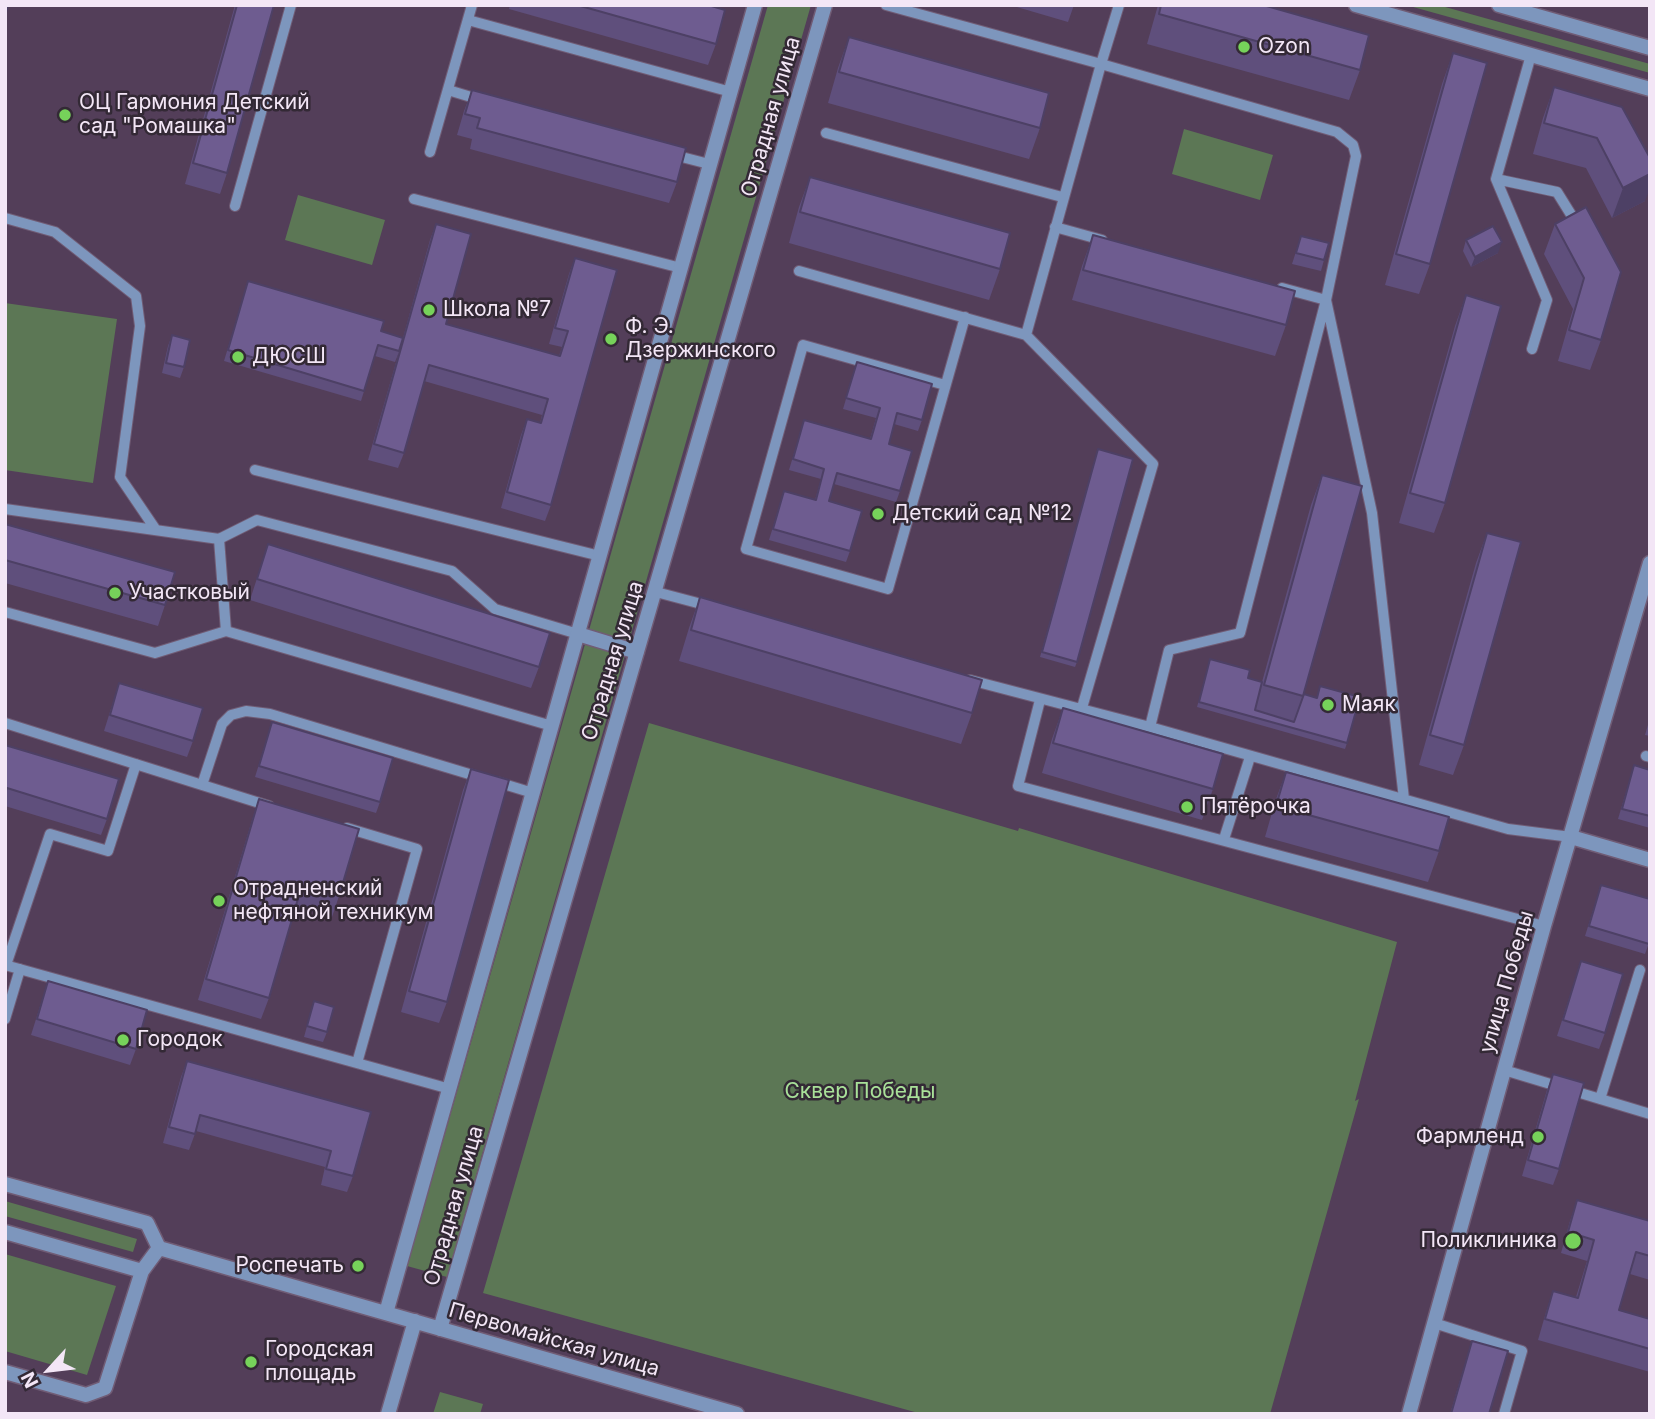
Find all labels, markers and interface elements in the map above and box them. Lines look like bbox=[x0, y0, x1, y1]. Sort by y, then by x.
street label: Отрадная улица bbox=[736, 34, 806, 200]
place label: Ozon bbox=[1258, 34, 1310, 60]
marker: Ozon bbox=[1236, 39, 1252, 55]
place label: ОЦ Гармония Детский сад "Ромашка" bbox=[79, 90, 310, 140]
marker: ОЦ Гармония Детский сад "Ромашка" bbox=[57, 107, 73, 123]
place label: Школа №7 bbox=[443, 297, 551, 323]
marker: Школа №7 bbox=[421, 302, 437, 318]
place label: Ф. Э. Дзержинского bbox=[625, 314, 776, 364]
marker: Ф. Э. Дзержинского bbox=[603, 331, 619, 347]
place label: ДЮСШ bbox=[252, 344, 326, 370]
marker: ДЮСШ bbox=[230, 349, 246, 365]
place label: Детский сад №12 bbox=[892, 501, 1072, 527]
marker: Детский сад №12 bbox=[870, 506, 886, 522]
street label: Отрадная улица bbox=[577, 578, 649, 744]
place label: Участковый bbox=[129, 580, 250, 606]
marker: Участковый bbox=[107, 585, 123, 601]
place label: Маяк bbox=[1342, 692, 1396, 718]
marker: Маяк bbox=[1320, 697, 1336, 713]
place label: Пятёрочка bbox=[1201, 794, 1311, 820]
marker: Пятёрочка bbox=[1179, 799, 1195, 815]
place label: Отрадненский нефтяной техникум bbox=[233, 876, 434, 926]
marker: Отрадненский нефтяной техникум bbox=[211, 893, 227, 909]
street label: улица Победы bbox=[1475, 908, 1539, 1056]
place label: Городок bbox=[137, 1027, 223, 1053]
marker: Городок bbox=[115, 1032, 131, 1048]
park label: Сквер Победы bbox=[784, 1079, 936, 1105]
street label: Отрадная улица bbox=[419, 1123, 489, 1289]
place label: Фармленд bbox=[1416, 1124, 1524, 1150]
marker: Фармленд bbox=[1530, 1129, 1546, 1145]
place label: Поликлиника bbox=[1420, 1228, 1557, 1254]
marker: Поликлиника bbox=[1563, 1231, 1583, 1251]
place label: Роспечать bbox=[236, 1253, 344, 1279]
marker: Роспечать bbox=[350, 1258, 366, 1274]
street label: Первомайская улица bbox=[446, 1298, 662, 1382]
north arrow bbox=[14, 1335, 84, 1405]
place label: Городская площадь bbox=[265, 1337, 374, 1387]
marker: Городская площадь bbox=[243, 1354, 259, 1370]
text: N bbox=[16, 1368, 43, 1391]

